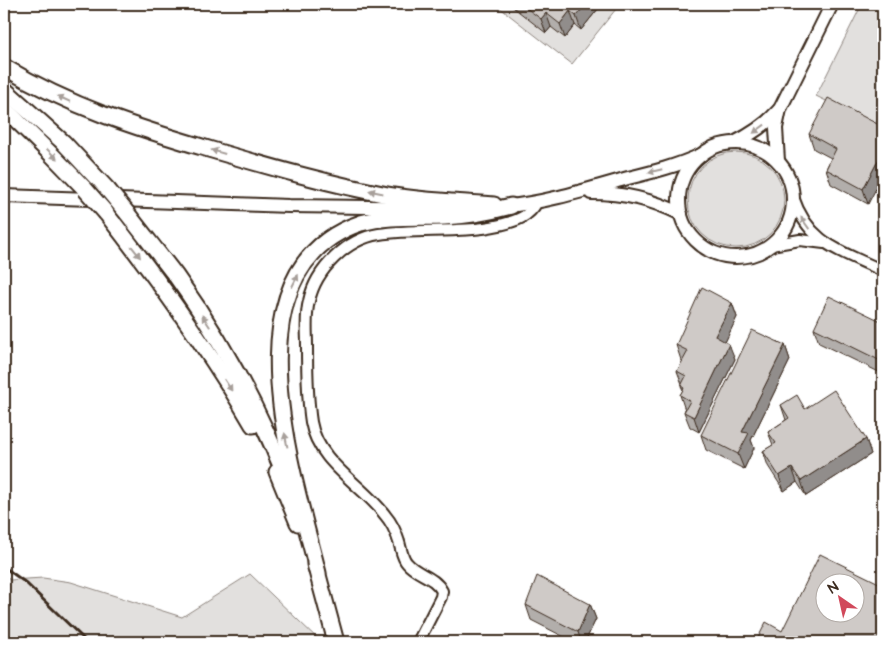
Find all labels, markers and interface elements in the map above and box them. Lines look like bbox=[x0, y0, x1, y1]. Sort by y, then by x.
one-way arrow bbox=[57, 95, 72, 104]
one-way arrow bbox=[753, 123, 766, 134]
one-way arrow bbox=[210, 147, 225, 155]
one-way arrow bbox=[46, 148, 58, 160]
one-way arrow bbox=[648, 168, 663, 176]
one-way arrow bbox=[368, 188, 383, 196]
one-way arrow bbox=[800, 216, 810, 230]
one-way arrow bbox=[130, 245, 141, 258]
one-way arrow bbox=[291, 274, 299, 288]
one-way arrow bbox=[201, 315, 211, 328]
one-way arrow bbox=[224, 378, 233, 392]
one-way arrow bbox=[282, 433, 290, 448]
north arrow bbox=[814, 574, 864, 624]
text: N bbox=[824, 577, 843, 599]

